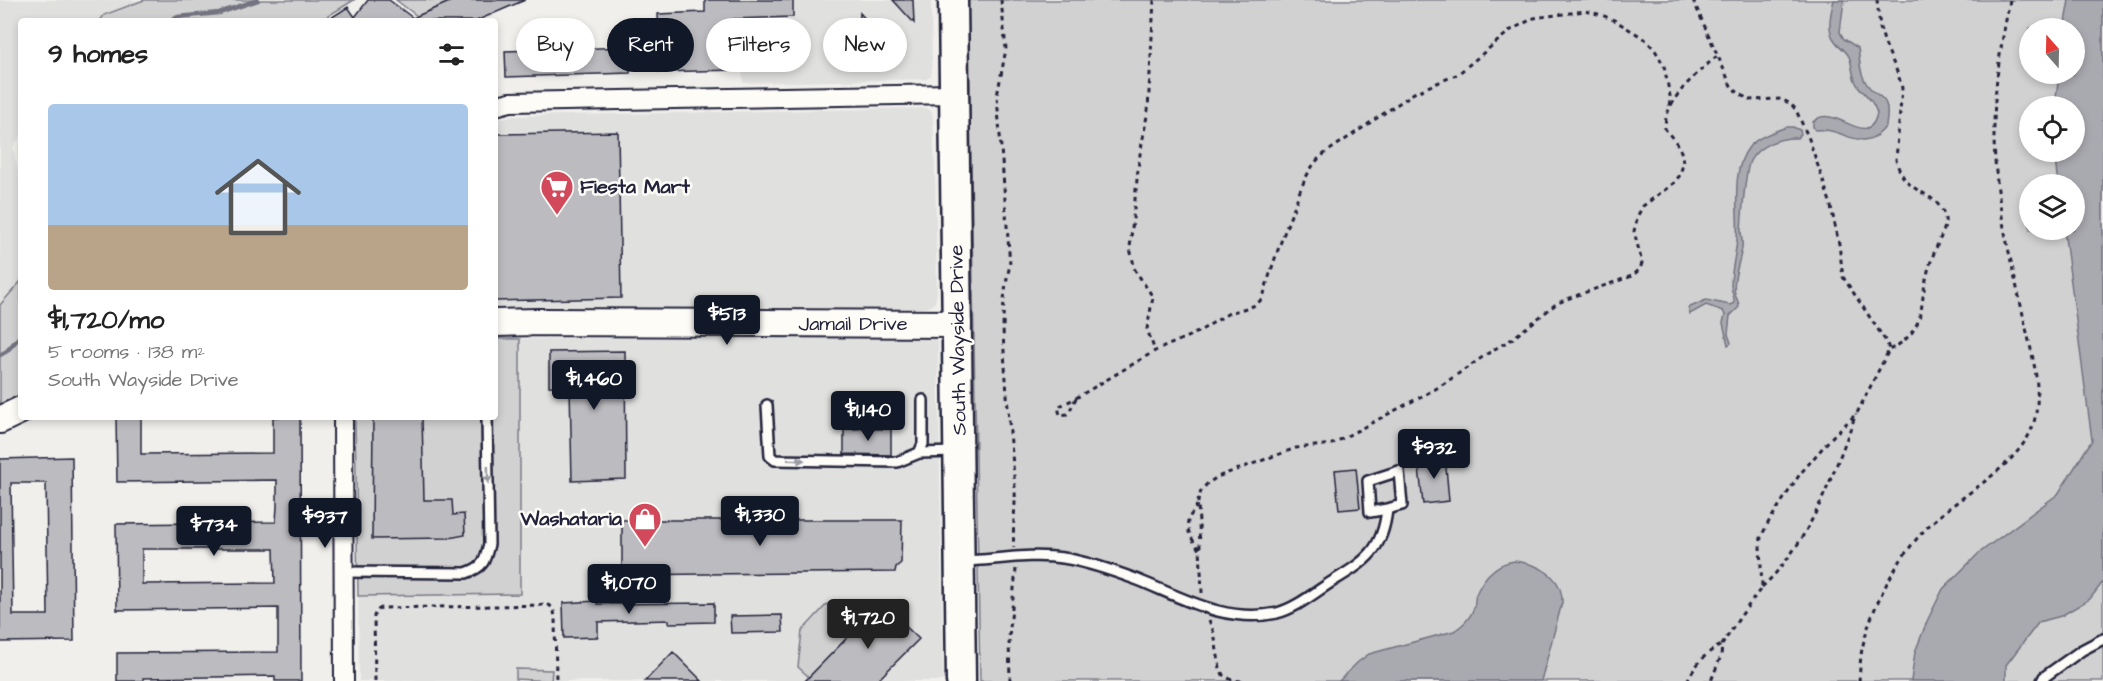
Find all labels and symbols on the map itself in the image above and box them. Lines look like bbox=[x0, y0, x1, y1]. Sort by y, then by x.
north arrow bbox=[2019, 18, 2085, 84]
supermarket icon: Fiesta Mart bbox=[539, 169, 575, 216]
place label: Fiesta Mart bbox=[580, 173, 691, 201]
street label: South Wayside Drive bbox=[942, 244, 975, 436]
pin: $513 bbox=[691, 295, 763, 346]
street label: Jamail Drive bbox=[799, 310, 908, 338]
pin: $1,460 bbox=[545, 360, 643, 411]
pin: $1,140 bbox=[819, 391, 917, 442]
pin: $932 bbox=[1398, 429, 1470, 480]
one-way arrow bbox=[787, 455, 806, 465]
one-way arrow bbox=[483, 466, 493, 485]
pin: $1,330 bbox=[711, 496, 809, 547]
pin: $937 bbox=[289, 498, 361, 549]
shop icon: Washataria bbox=[627, 501, 663, 548]
place label: Washataria bbox=[519, 505, 623, 533]
pin: $734 bbox=[178, 506, 250, 557]
pin: $1,070 bbox=[580, 564, 678, 615]
pin: $1,720 bbox=[819, 599, 917, 650]

